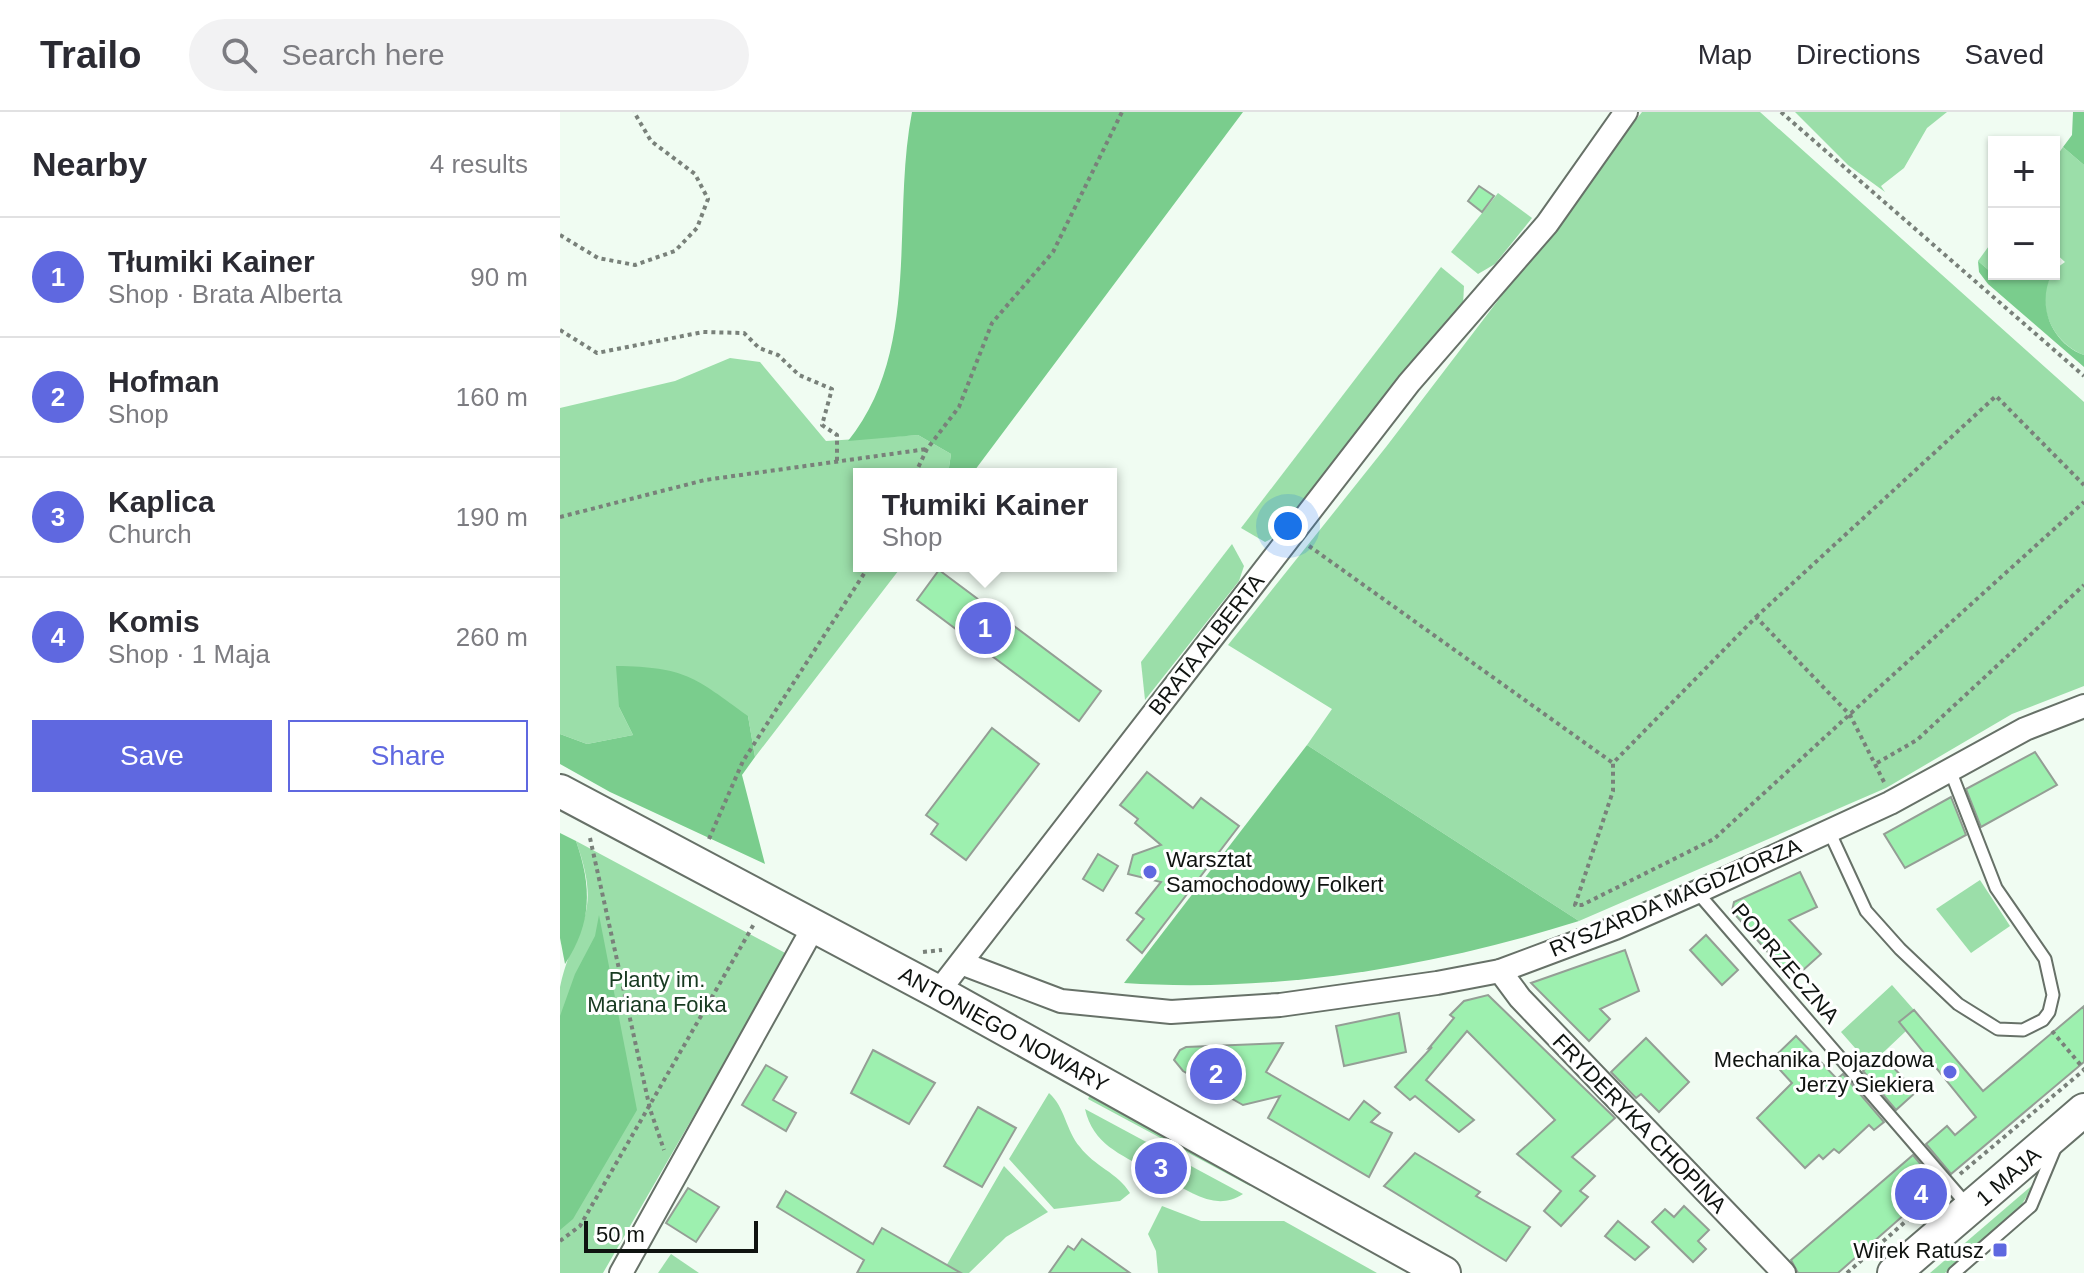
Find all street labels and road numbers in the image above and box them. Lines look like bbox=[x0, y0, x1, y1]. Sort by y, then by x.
street label: BRATA ALBERTA bbox=[1144, 569, 1269, 720]
street label: RYSZARDA MAGDZIORZA bbox=[1546, 833, 1805, 962]
street label: POPRZECZNA bbox=[1727, 898, 1845, 1029]
street label: ANTONIEGO NOWARY bbox=[895, 961, 1113, 1098]
street label: FRYDERYKA CHOPINA bbox=[1548, 1029, 1732, 1218]
street label: 1 MAJA bbox=[1971, 1141, 2046, 1211]

